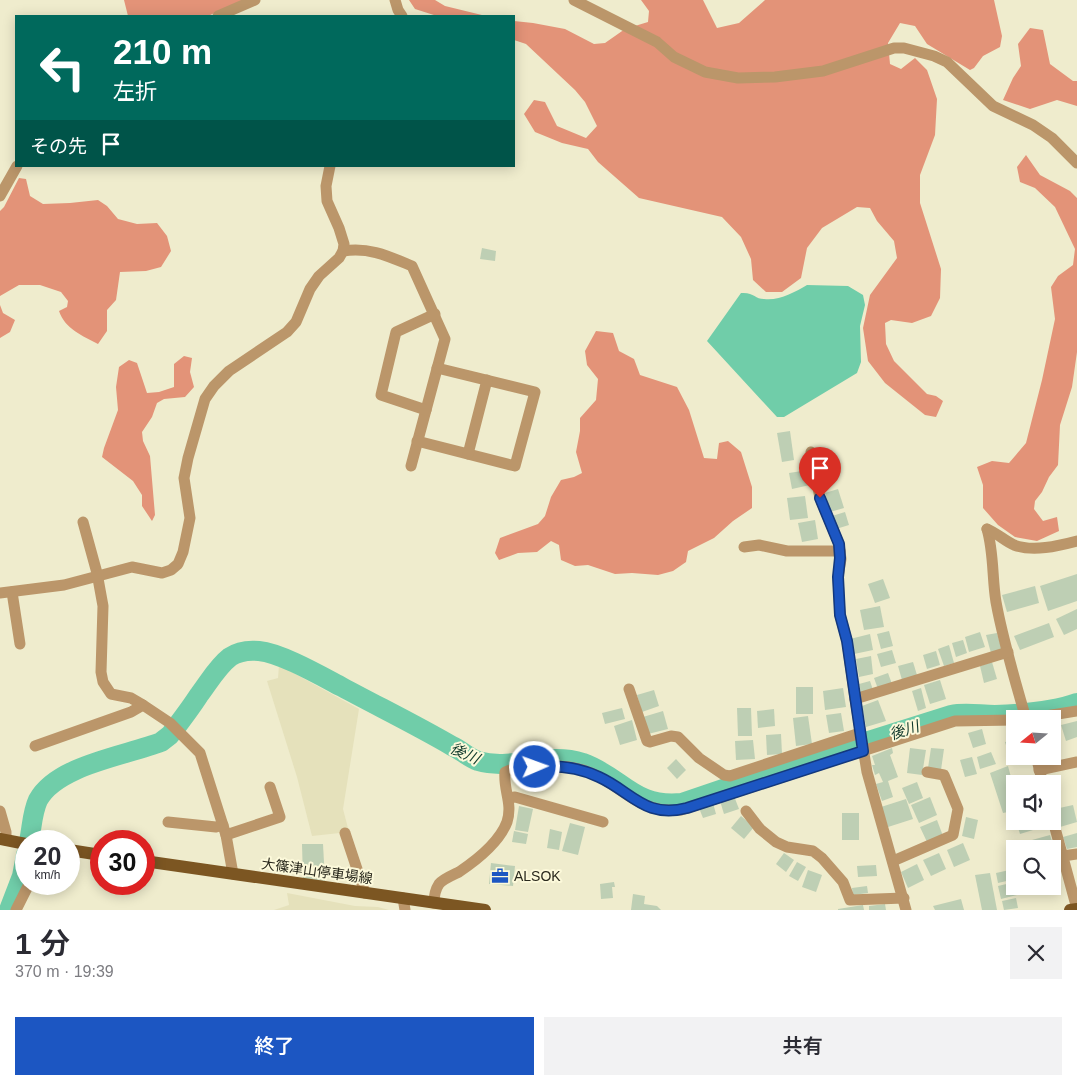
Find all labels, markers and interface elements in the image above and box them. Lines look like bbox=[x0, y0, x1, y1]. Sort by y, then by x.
text: 210 m bbox=[113, 32, 212, 71]
icon: left bbox=[30, 35, 95, 100]
text: 左折 bbox=[113, 79, 157, 104]
icon: arrive bbox=[97, 130, 125, 158]
text: その先 bbox=[30, 136, 87, 157]
pin bbox=[799, 447, 841, 498]
icon: arrive bbox=[806, 454, 834, 482]
north arrow bbox=[1006, 710, 1061, 765]
map controls bbox=[1006, 710, 1061, 895]
water label: 後川 bbox=[887, 717, 923, 743]
water label: 後川 bbox=[448, 739, 484, 768]
position arrow bbox=[508, 740, 560, 792]
button: sound bbox=[1006, 775, 1061, 830]
speed limit sign: 30 bbox=[90, 830, 155, 895]
button: search bbox=[1006, 840, 1061, 895]
text: 20 bbox=[34, 842, 61, 870]
street label: 大篠津山停車場線 bbox=[260, 855, 374, 887]
office icon: ALSOK bbox=[490, 866, 510, 886]
text: km/h bbox=[34, 868, 61, 882]
place label: ALSOK bbox=[514, 868, 561, 884]
text: 1 分 bbox=[15, 927, 70, 960]
button: close bbox=[1010, 927, 1062, 979]
text: 370 m · 19:39 bbox=[15, 963, 114, 980]
button: 終了 bbox=[15, 1017, 534, 1075]
button: 共有 bbox=[544, 1017, 1062, 1075]

